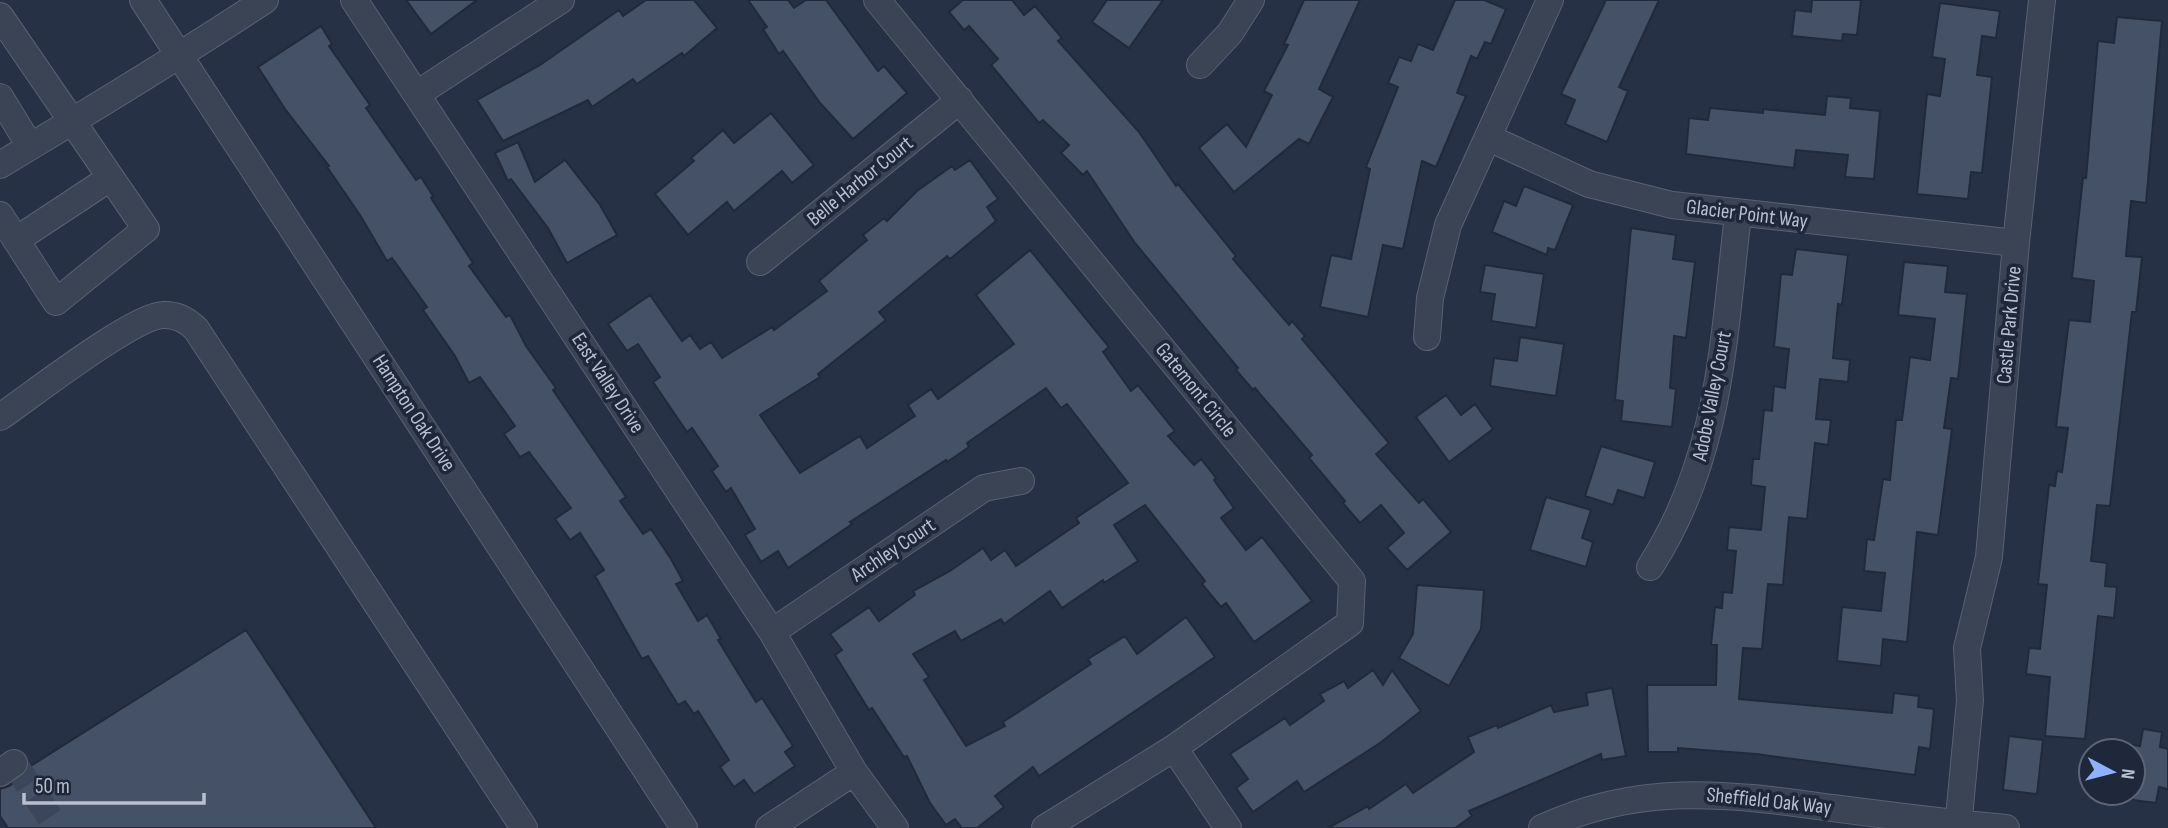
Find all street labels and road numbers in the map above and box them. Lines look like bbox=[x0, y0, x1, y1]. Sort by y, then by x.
street label: Belle Harbor Court bbox=[802, 131, 918, 231]
street label: Glacier Point Way bbox=[1685, 194, 1809, 234]
street label: Castle Park Drive bbox=[1991, 265, 2027, 385]
street label: East Valley Drive bbox=[566, 328, 650, 438]
street label: Adobe Valley Court bbox=[1687, 329, 1737, 464]
street label: Gatemont Circle bbox=[1150, 338, 1242, 442]
street label: Hampton Oak Drive bbox=[367, 350, 461, 476]
street label: Archley Court bbox=[845, 513, 940, 588]
street label: Sheffield Oak Way bbox=[1705, 782, 1833, 820]

